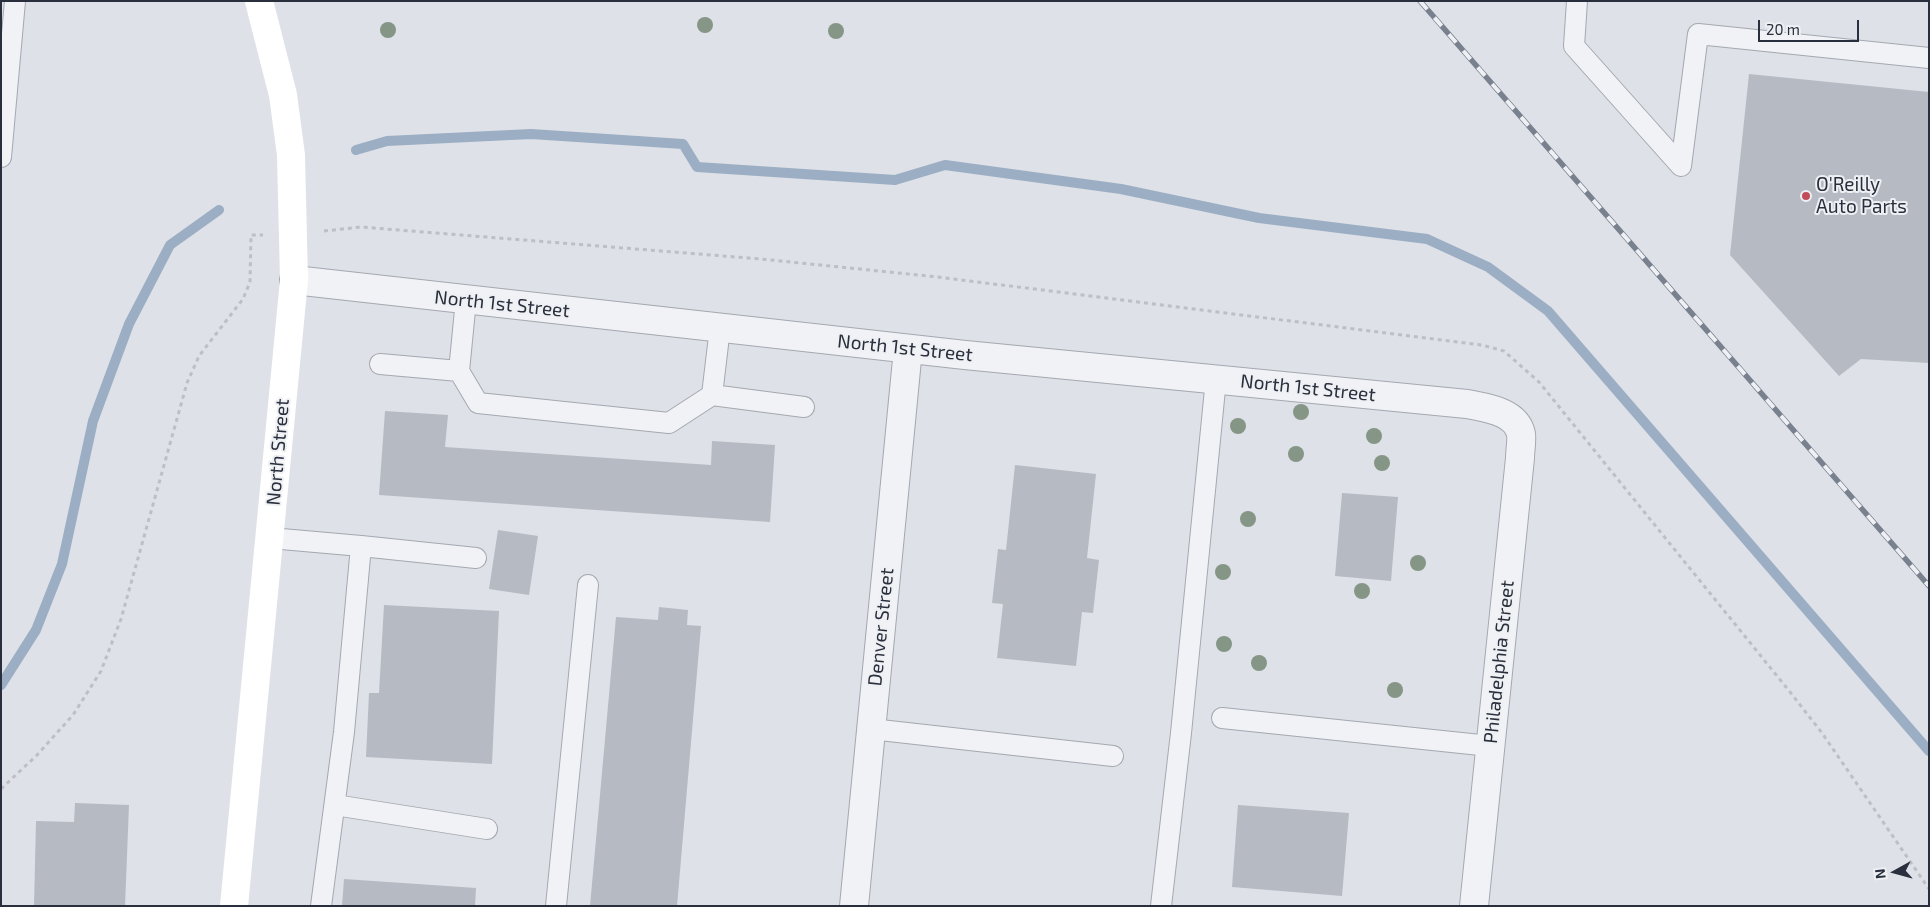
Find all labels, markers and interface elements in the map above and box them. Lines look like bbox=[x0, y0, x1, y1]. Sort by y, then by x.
scale bar bbox=[1760, 10, 1861, 42]
text: 20 m bbox=[1766, 20, 1800, 38]
place label: O'Reilly Auto Parts bbox=[1816, 174, 1907, 218]
marker: O'Reilly Auto Parts bbox=[1800, 190, 1812, 202]
street label: North 1st Street bbox=[433, 286, 571, 322]
street label: North 1st Street bbox=[836, 330, 974, 366]
street label: North 1st Street bbox=[1239, 370, 1377, 406]
street label: North Street bbox=[262, 398, 294, 506]
street label: Denver Street bbox=[863, 567, 899, 687]
street label: Philadelphia Street bbox=[1479, 579, 1519, 745]
north arrow bbox=[1870, 847, 1920, 897]
text: N bbox=[1871, 868, 1889, 880]

